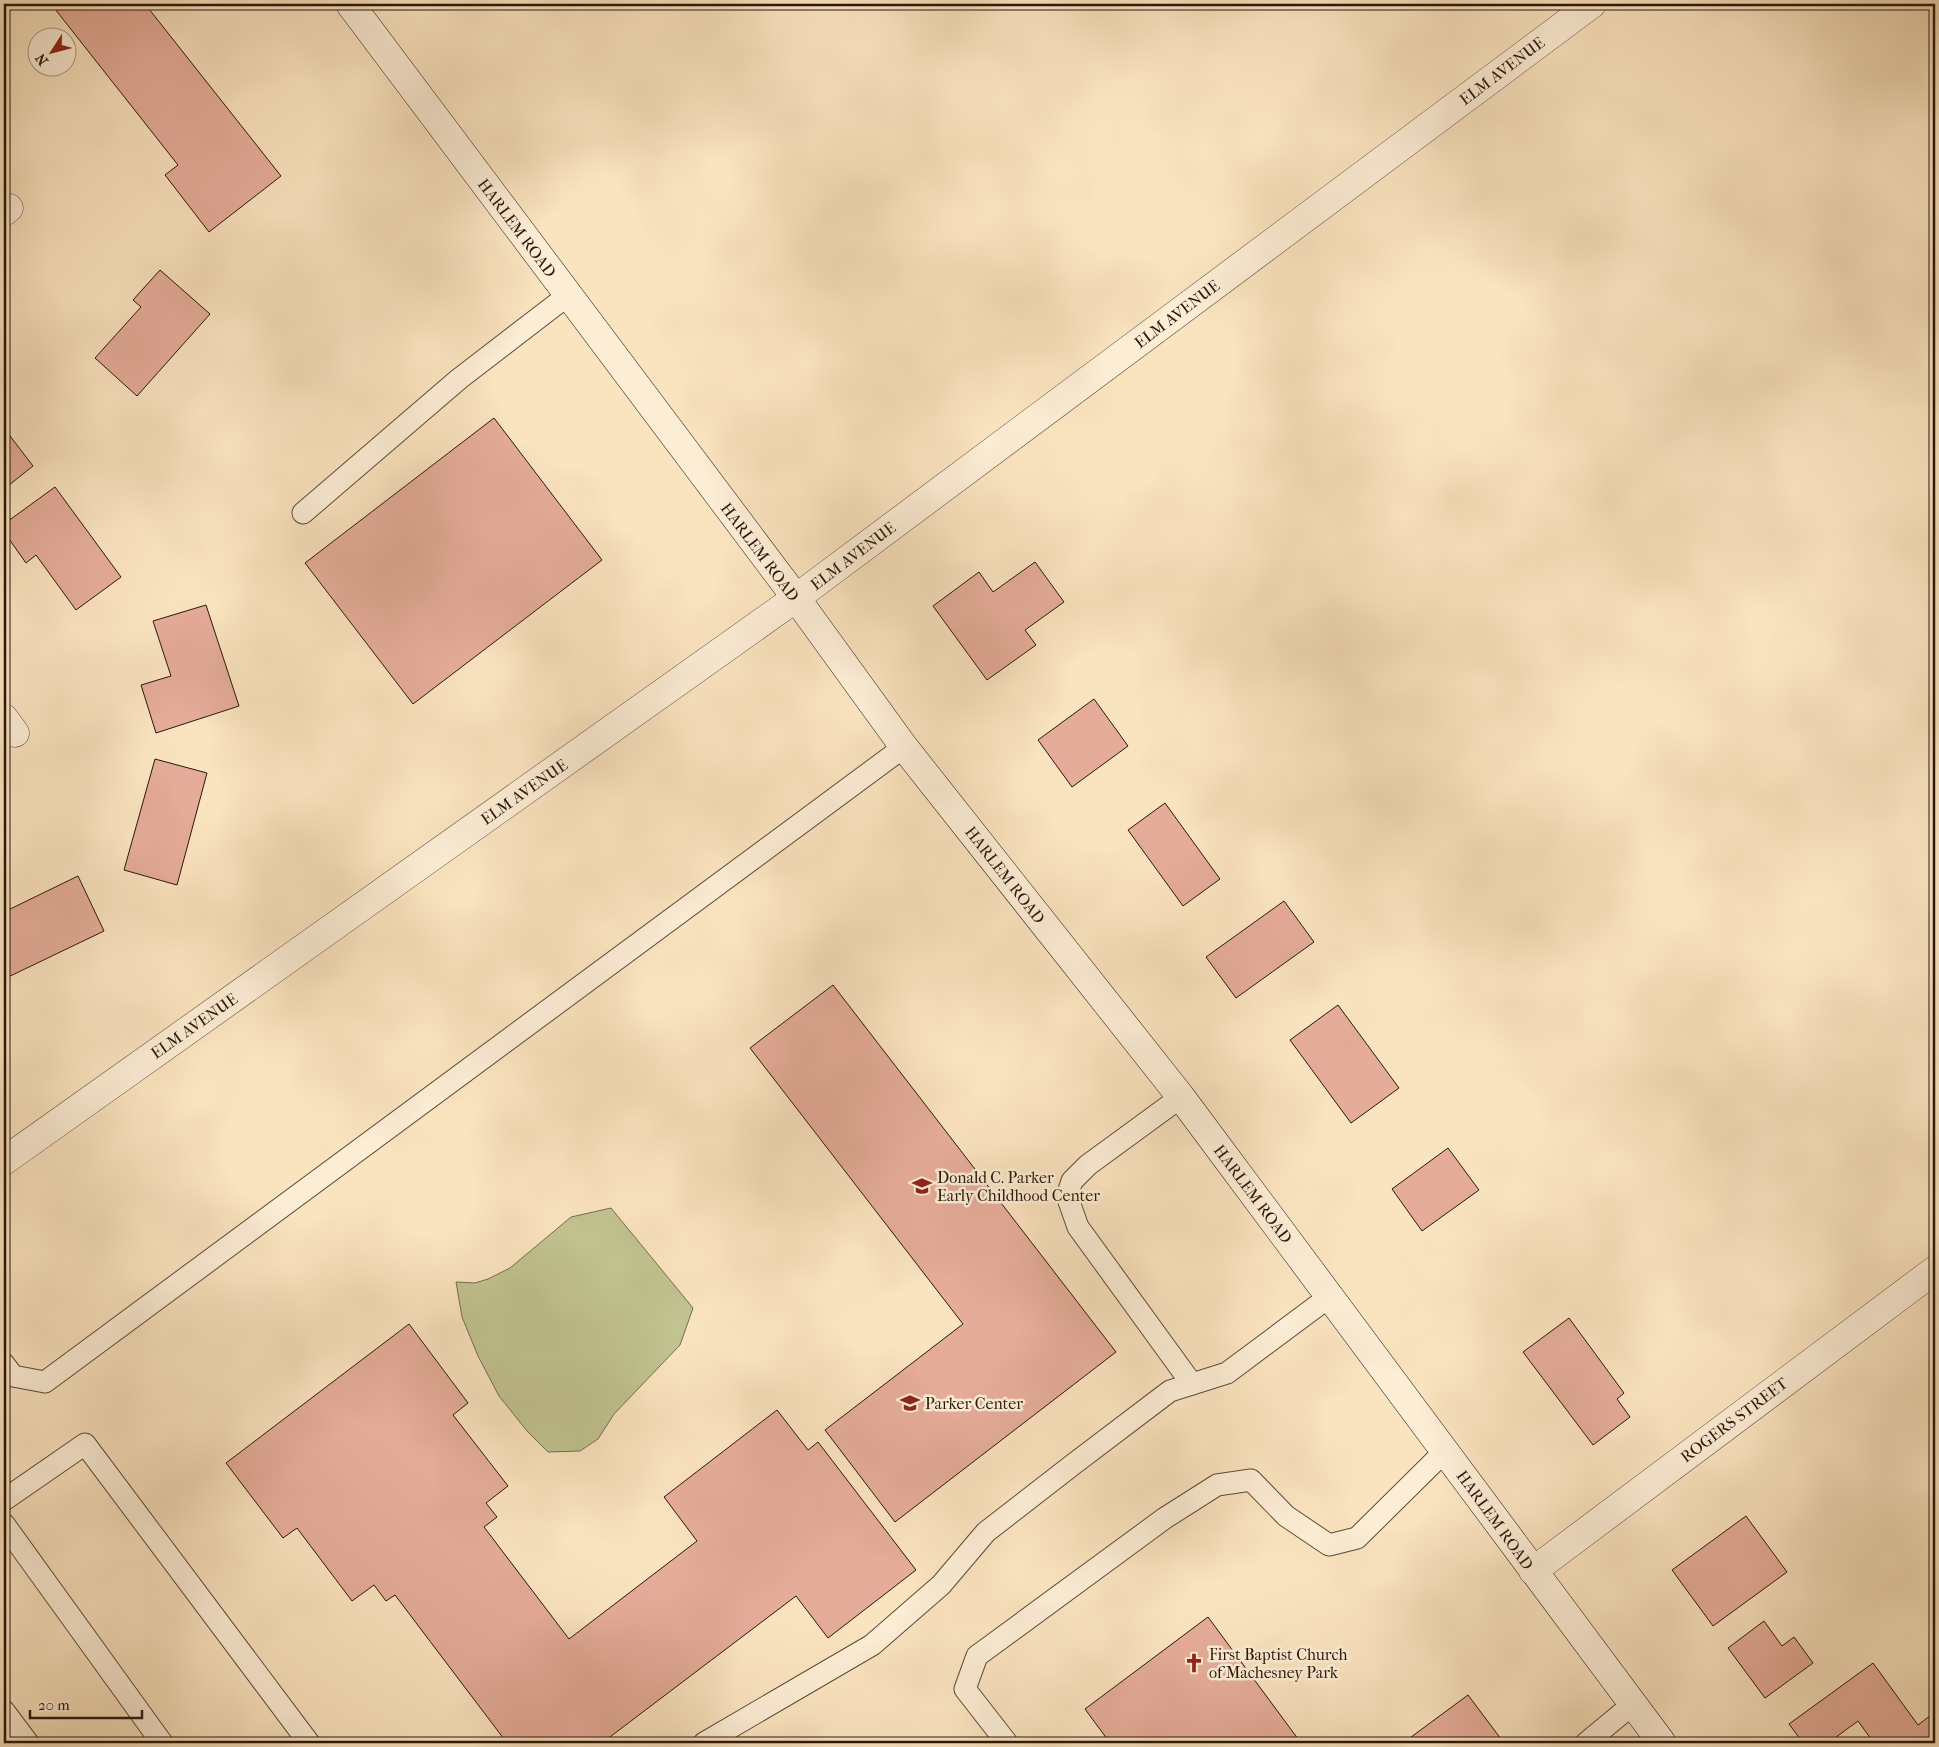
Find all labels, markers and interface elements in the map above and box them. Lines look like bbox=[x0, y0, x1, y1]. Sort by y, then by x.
north arrow bbox=[28, 28, 78, 78]
street label: ELM AVENUE bbox=[1456, 33, 1548, 109]
text: N bbox=[32, 50, 52, 69]
street label: HARLEM ROAD bbox=[474, 175, 560, 281]
street label: ELM AVENUE bbox=[1131, 276, 1223, 352]
street label: HARLEM ROAD bbox=[717, 499, 803, 605]
street label: ELM AVENUE bbox=[807, 518, 899, 594]
street label: ELM AVENUE bbox=[477, 755, 571, 829]
street label: HARLEM ROAD bbox=[961, 823, 1049, 927]
street label: ELM AVENUE bbox=[147, 989, 241, 1063]
street label: HARLEM ROAD bbox=[1210, 1141, 1296, 1247]
place label: Donald C. Parker Early Childhood Center bbox=[937, 1168, 1100, 1205]
school or university icon: Donald C. Parker Early Childhood Center bbox=[911, 1175, 933, 1197]
street label: ROGERS STREET bbox=[1677, 1373, 1791, 1466]
school or university icon: Parker Center bbox=[899, 1392, 921, 1414]
place label: Parker Center bbox=[925, 1394, 1023, 1413]
street label: HARLEM ROAD bbox=[1453, 1467, 1537, 1573]
place label: First Baptist Church of Machesney Park bbox=[1209, 1645, 1347, 1682]
church icon: First Baptist Church of Machesney Park bbox=[1183, 1652, 1205, 1674]
scale bar bbox=[30, 1687, 142, 1719]
text: 20 m bbox=[38, 1696, 70, 1714]

